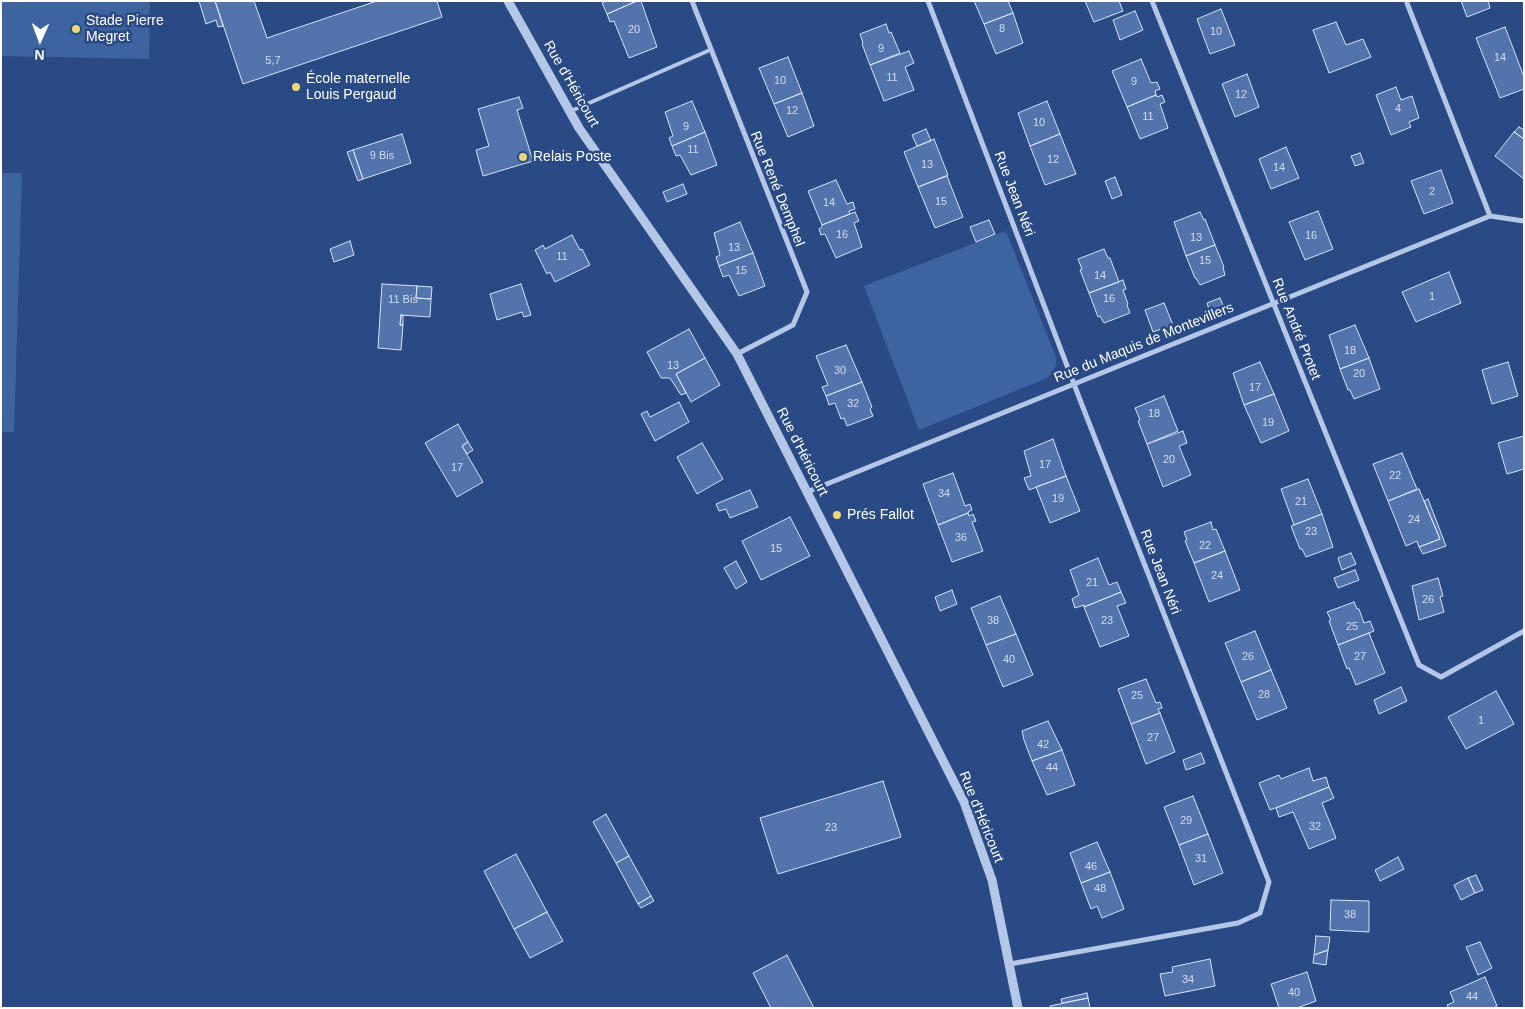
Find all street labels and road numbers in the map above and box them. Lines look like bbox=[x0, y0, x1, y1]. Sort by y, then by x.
street label: Rue d'Héricourt bbox=[540, 38, 602, 130]
street label: Rue René Demphel bbox=[746, 129, 808, 249]
street label: Rue Jean Néri bbox=[990, 149, 1038, 239]
street label: Rue André Protet bbox=[1268, 276, 1324, 382]
street label: Rue du Maquis de Montevillers bbox=[1052, 299, 1236, 387]
street label: Rue d'Héricourt bbox=[773, 405, 831, 499]
street label: Rue Jean Néri bbox=[1136, 527, 1184, 617]
street label: Rue d'Héricourt bbox=[955, 769, 1007, 865]

